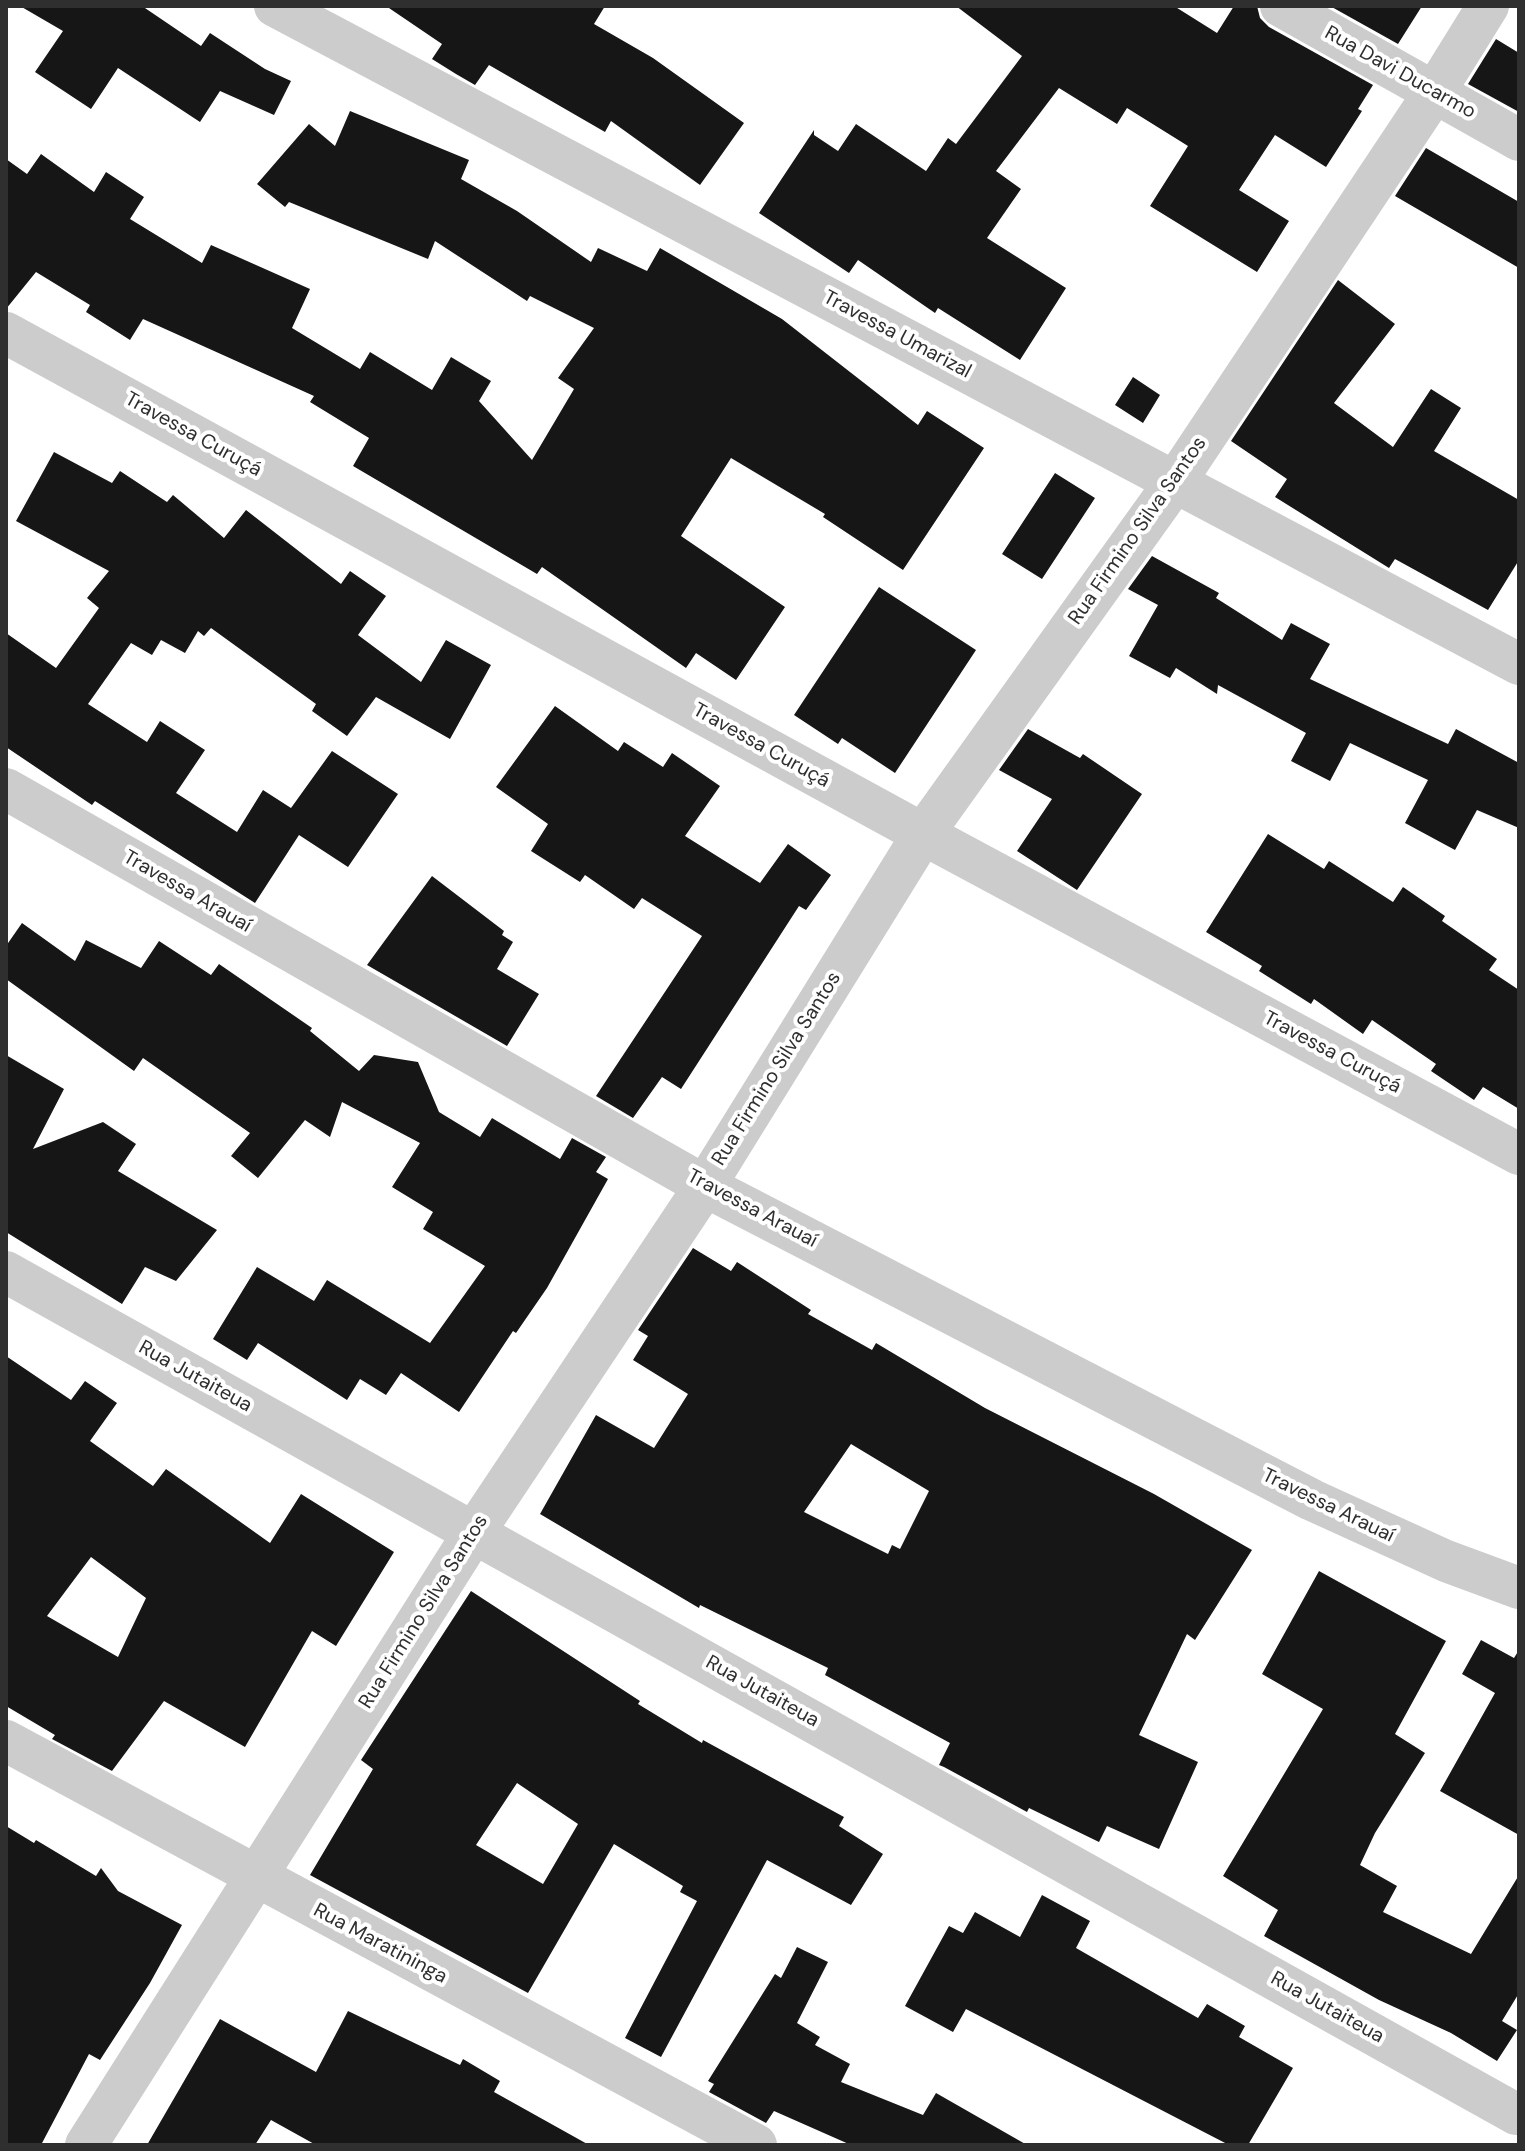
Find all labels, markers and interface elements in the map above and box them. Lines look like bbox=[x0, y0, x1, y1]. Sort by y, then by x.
street label: Rua Davi Ducarmo bbox=[1320, 22, 1480, 124]
street label: Travessa Umarizal bbox=[819, 286, 975, 384]
street label: Travessa Curuçá bbox=[120, 388, 266, 482]
street label: Rua Firmino Silva Santos bbox=[1064, 432, 1212, 630]
street label: Travessa Curuçá bbox=[688, 699, 834, 793]
street label: Travessa Arauaí bbox=[119, 846, 255, 938]
street label: Rua Firmino Silva Santos bbox=[707, 968, 847, 1170]
street label: Travessa Curuçá bbox=[1259, 1007, 1405, 1099]
street label: Travessa Arauaí bbox=[683, 1165, 821, 1253]
street label: Rua Jutaiteua bbox=[134, 1336, 256, 1418]
street label: Travessa Arauaí bbox=[1258, 1464, 1398, 1548]
street label: Rua Firmino Silva Santos bbox=[354, 1511, 494, 1713]
street label: Rua Jutaiteua bbox=[701, 1651, 823, 1733]
street label: Rua Maratininga bbox=[309, 1899, 451, 1989]
street label: Rua Jutaiteua bbox=[1266, 1967, 1388, 2049]

